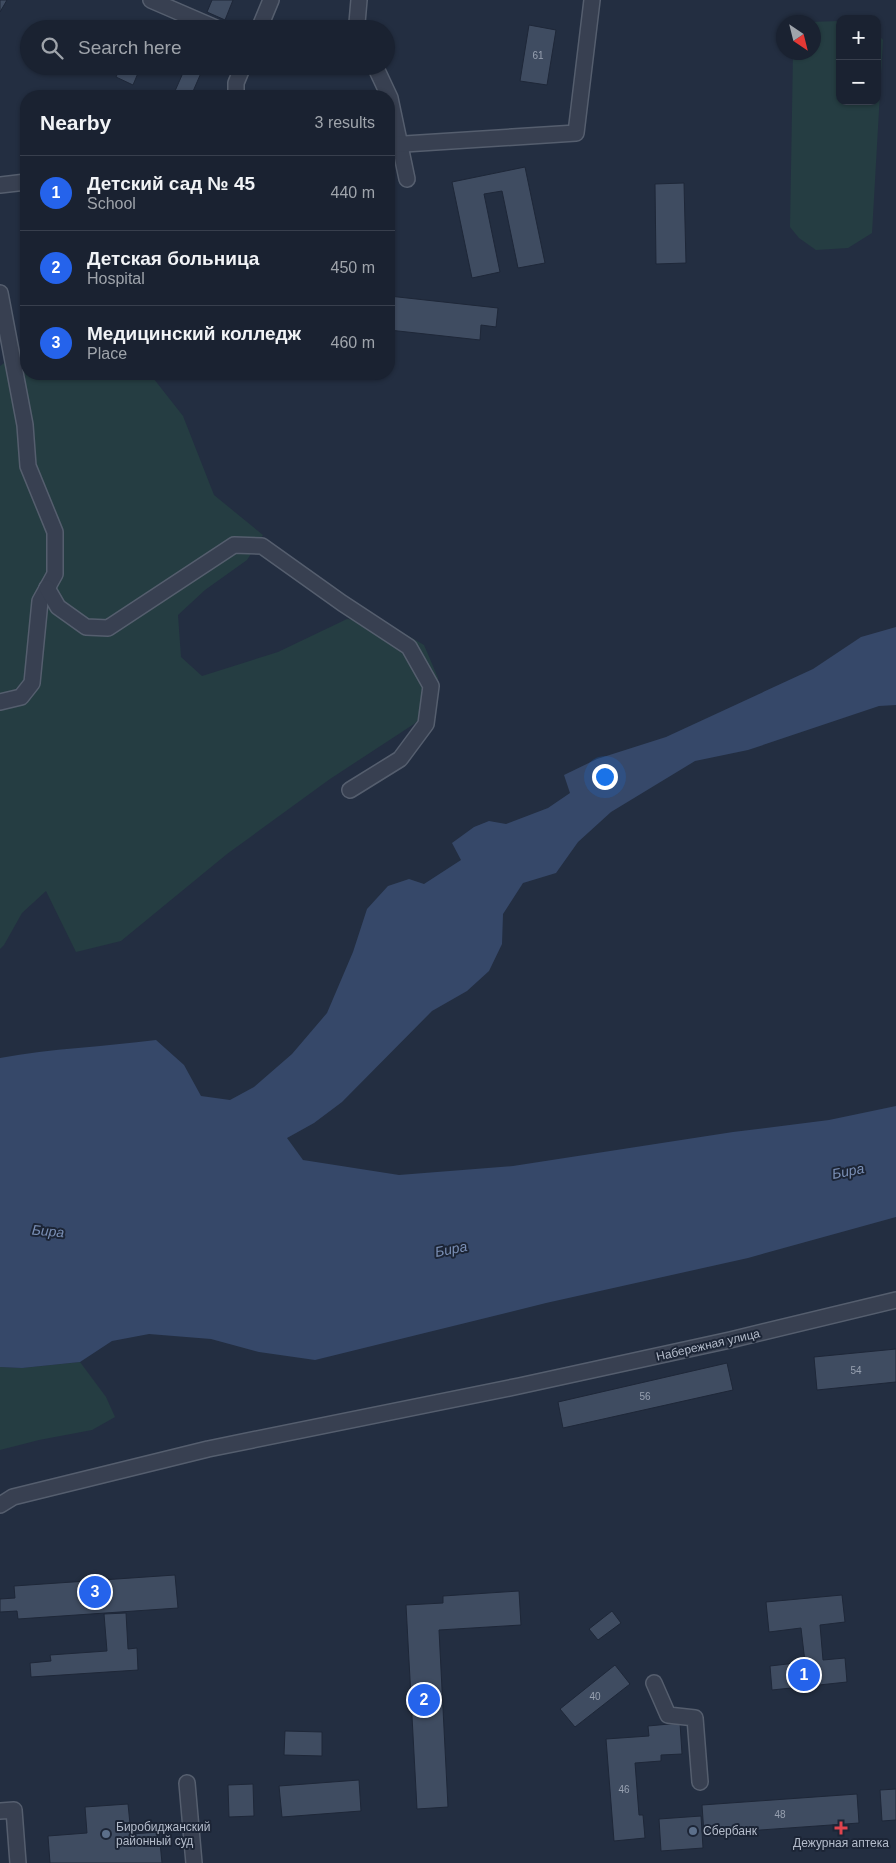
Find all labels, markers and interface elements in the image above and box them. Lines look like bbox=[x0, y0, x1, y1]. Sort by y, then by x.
north arrow bbox=[776, 15, 821, 60]
map controls bbox=[836, 15, 881, 105]
button: + bbox=[836, 15, 881, 60]
search box bbox=[20, 20, 395, 75]
icon: search bbox=[38, 34, 66, 62]
text: Search here bbox=[78, 37, 182, 58]
house number: 61 bbox=[532, 50, 544, 61]
button: − bbox=[836, 60, 881, 105]
text: Nearby bbox=[40, 111, 111, 134]
text: 3 results bbox=[315, 114, 375, 131]
text: Детский сад № 45 bbox=[87, 173, 255, 194]
text: 1 bbox=[52, 184, 60, 201]
text: 440 m bbox=[331, 184, 375, 201]
text: School bbox=[87, 195, 136, 212]
text: Детская больница bbox=[87, 248, 259, 269]
text: 2 bbox=[52, 259, 60, 276]
text: 450 m bbox=[331, 259, 375, 276]
text: Hospital bbox=[87, 270, 145, 287]
text: Медицинский колледж bbox=[87, 323, 301, 344]
text: 3 bbox=[52, 334, 60, 351]
text: 460 m bbox=[331, 334, 375, 351]
text: Place bbox=[87, 345, 127, 362]
your location bbox=[592, 764, 618, 790]
water label: Бира bbox=[831, 1160, 866, 1182]
water label: Бира bbox=[31, 1222, 65, 1240]
water label: Бира bbox=[434, 1238, 469, 1260]
street label: Набережная улица bbox=[655, 1326, 762, 1364]
house number: 54 bbox=[850, 1365, 862, 1376]
house number: 56 bbox=[639, 1391, 651, 1402]
pin: 3 bbox=[79, 1573, 111, 1611]
pin: 1 bbox=[788, 1656, 820, 1694]
pin: 2 bbox=[408, 1681, 440, 1719]
house number: 40 bbox=[589, 1691, 601, 1702]
house number: 46 bbox=[618, 1784, 630, 1795]
house number: 48 bbox=[774, 1809, 786, 1820]
place label: Биробиджанский районный суд bbox=[116, 1820, 211, 1848]
marker: Дежурная аптека bbox=[835, 1822, 847, 1834]
place label: Сбербанк bbox=[703, 1824, 758, 1838]
marker: Сбербанк bbox=[687, 1825, 699, 1837]
marker: Биробиджанский районный суд bbox=[100, 1828, 112, 1840]
place label: Дежурная аптека bbox=[793, 1836, 889, 1850]

